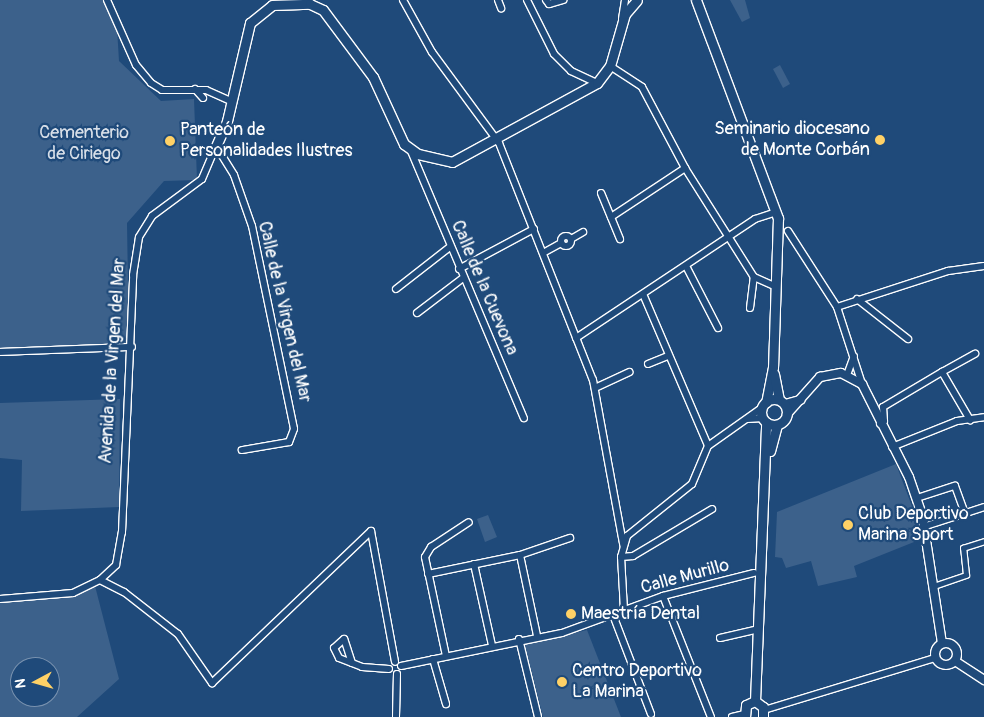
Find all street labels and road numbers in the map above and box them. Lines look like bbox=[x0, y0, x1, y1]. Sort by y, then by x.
street label: Calle de la Cuevona bbox=[446, 217, 522, 359]
street label: Calle de la Virgen del Mar bbox=[253, 219, 315, 405]
street label: Avenida de la Virgen del Mar bbox=[95, 258, 131, 464]
street label: Calle Murillo bbox=[638, 555, 732, 599]

